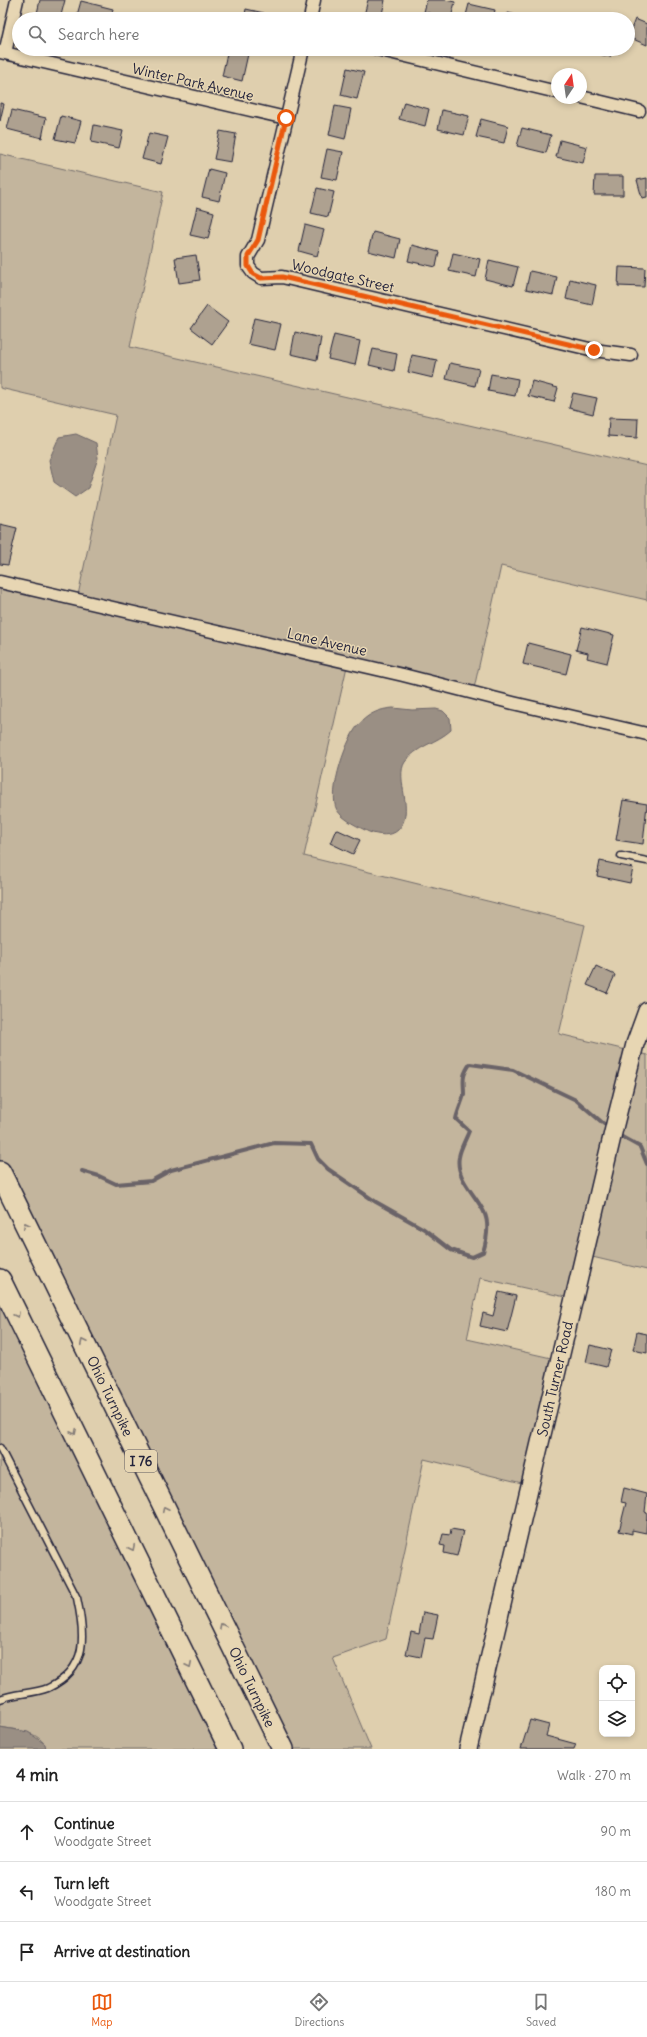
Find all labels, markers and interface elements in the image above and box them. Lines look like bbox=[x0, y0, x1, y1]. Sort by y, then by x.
search box bbox=[12, 12, 635, 56]
icon: search bbox=[26, 23, 48, 45]
text: Search here bbox=[58, 25, 139, 44]
street label: Winter Park Avenue bbox=[130, 59, 256, 105]
north arrow bbox=[551, 68, 587, 104]
route start bbox=[277, 109, 295, 127]
street label: Woodgate Street bbox=[290, 255, 396, 297]
route end bbox=[585, 341, 603, 359]
street label: Lane Avenue bbox=[285, 624, 369, 660]
one-way arrow bbox=[23, 1222, 31, 1230]
one-way arrow bbox=[12, 1311, 20, 1318]
street label: South Turner Road bbox=[533, 1320, 577, 1438]
one-way arrow bbox=[80, 1339, 88, 1346]
street label: Ohio Turnpike bbox=[83, 1353, 137, 1439]
one-way arrow bbox=[69, 1427, 77, 1435]
road number: I 76 bbox=[125, 1450, 157, 1472]
one-way arrow bbox=[162, 1506, 170, 1514]
one-way arrow bbox=[127, 1544, 135, 1552]
one-way arrow bbox=[219, 1623, 227, 1630]
street label: Ohio Turnpike bbox=[225, 1644, 279, 1730]
one-way arrow bbox=[184, 1661, 192, 1668]
map controls bbox=[599, 1665, 635, 1737]
button: locate bbox=[599, 1665, 635, 1701]
button: layers bbox=[599, 1701, 635, 1737]
text: 4 min bbox=[16, 1764, 58, 1786]
text: Walk · 270 m bbox=[557, 1767, 631, 1784]
text: Continue bbox=[54, 1814, 115, 1833]
icon: ahead bbox=[16, 1821, 38, 1843]
text: 90 m bbox=[600, 1823, 631, 1840]
text: Woodgate Street bbox=[54, 1833, 151, 1850]
text: Turn left bbox=[54, 1874, 109, 1893]
icon: left bbox=[16, 1881, 38, 1903]
text: 180 m bbox=[595, 1883, 631, 1900]
text: Woodgate Street bbox=[54, 1893, 151, 1910]
icon: arrive bbox=[16, 1941, 38, 1963]
text: Arrive at destination bbox=[54, 1942, 190, 1961]
tab: Map bbox=[91, 1991, 113, 2029]
tab: Directions bbox=[295, 1991, 344, 2029]
tab: Saved bbox=[526, 1991, 556, 2029]

